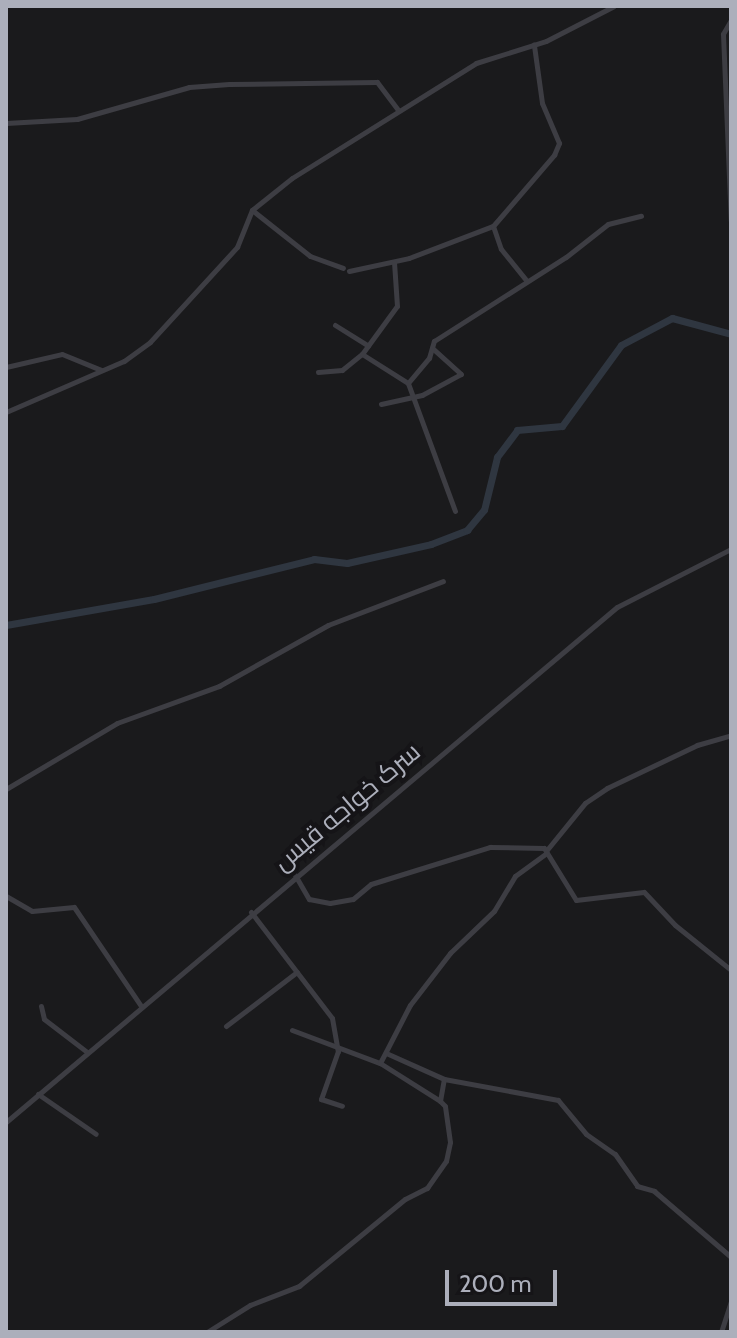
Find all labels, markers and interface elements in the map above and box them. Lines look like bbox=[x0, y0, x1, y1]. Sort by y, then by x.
street label: سرک خواجه قیس bbox=[267, 736, 427, 878]
scale bar bbox=[449, 1254, 561, 1304]
text: 200 m bbox=[459, 1269, 532, 1298]

